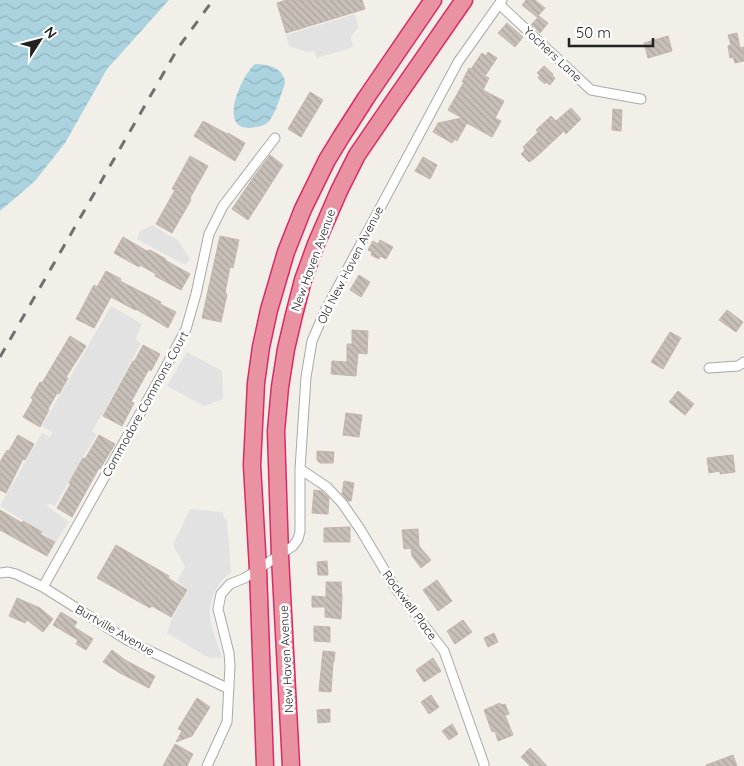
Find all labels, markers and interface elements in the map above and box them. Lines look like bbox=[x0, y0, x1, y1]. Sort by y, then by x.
north arrow bbox=[15, 15, 65, 65]
scale bar bbox=[569, 15, 653, 47]
text: N bbox=[40, 23, 61, 42]
street label: Yochers Lane bbox=[521, 23, 585, 85]
text: 50 m bbox=[576, 23, 611, 42]
street label: Old New Haven Avenue bbox=[314, 203, 386, 326]
street label: New Haven Avenue bbox=[287, 207, 339, 313]
street label: Commodore Commons Court bbox=[99, 329, 191, 479]
street label: Rockwell Place bbox=[380, 567, 440, 643]
street label: Burtville Avenue bbox=[73, 601, 157, 659]
street label: New Haven Avenue bbox=[276, 605, 296, 713]

